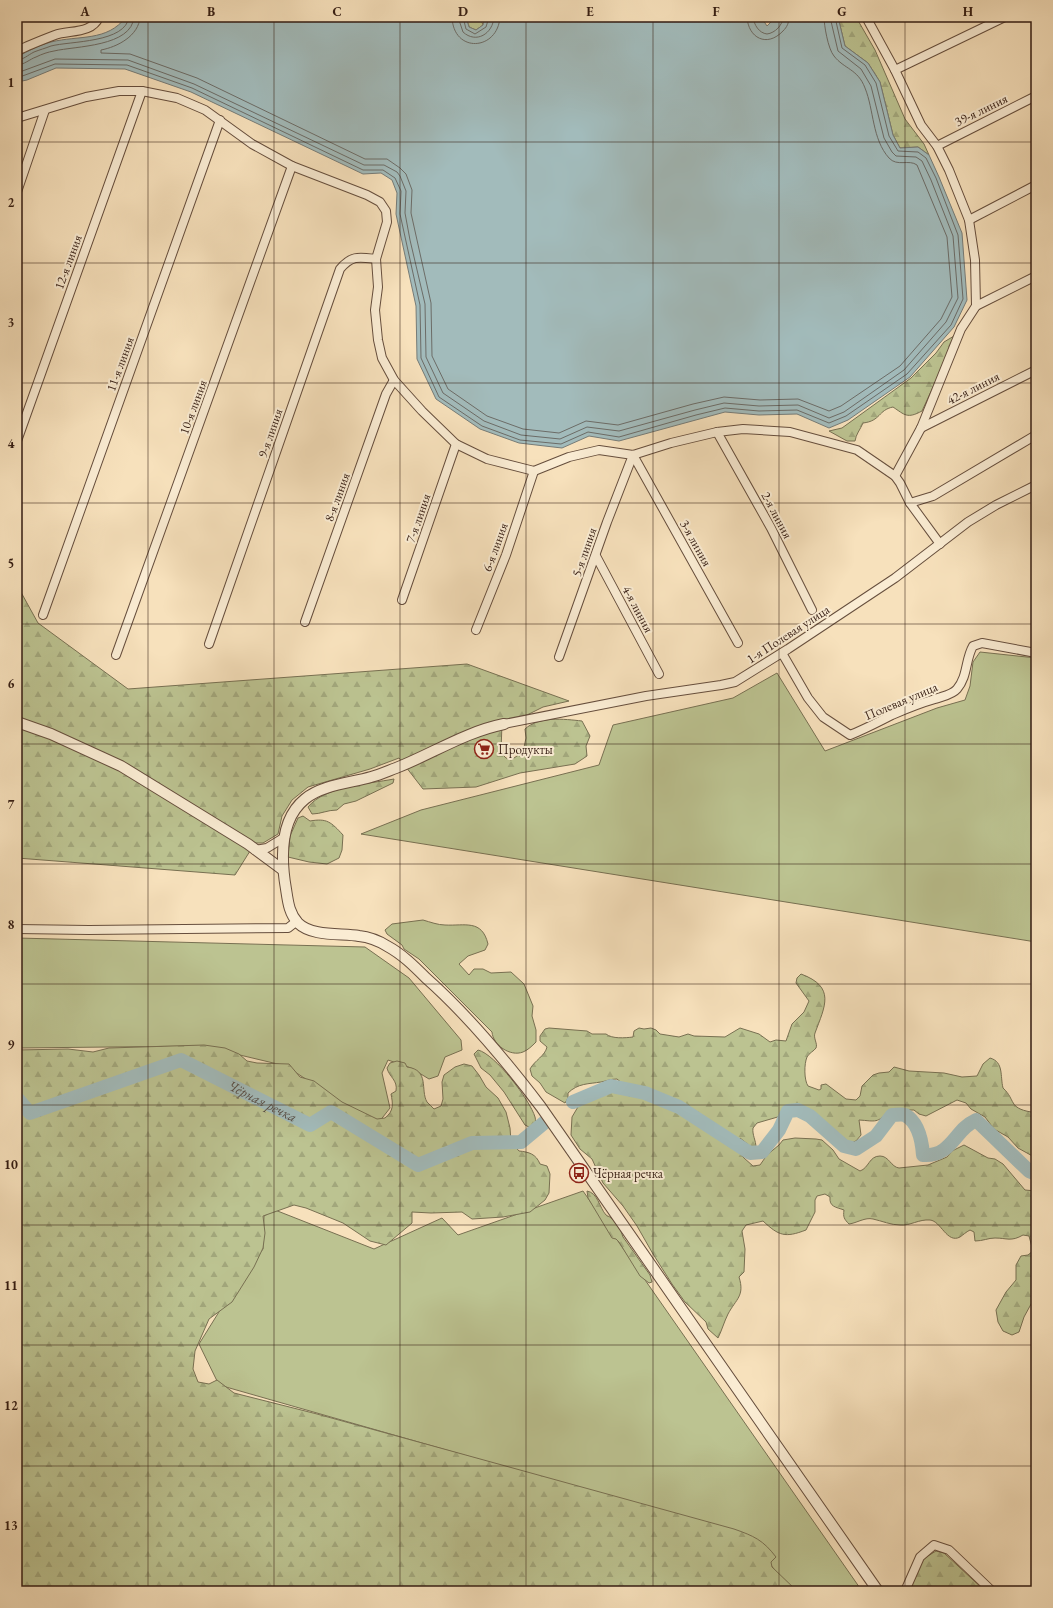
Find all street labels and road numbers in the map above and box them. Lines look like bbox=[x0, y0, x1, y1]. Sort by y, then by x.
street label: 39-я линия bbox=[952, 90, 1011, 130]
street label: 12-я линия bbox=[50, 232, 86, 292]
street label: 11-я линия bbox=[102, 334, 138, 394]
street label: 42-я линия bbox=[944, 367, 1002, 409]
street label: 10-я линия bbox=[175, 377, 211, 437]
street label: 9-я линия bbox=[254, 406, 286, 460]
street label: 8-я линия bbox=[320, 470, 354, 524]
street label: 2-я линия bbox=[758, 489, 797, 542]
street label: 7-я линия bbox=[402, 491, 434, 545]
street label: 3-я линия bbox=[676, 517, 716, 569]
street label: 6-я линия bbox=[478, 520, 512, 574]
street label: 5-я линия bbox=[568, 525, 600, 579]
street label: 4-я линия bbox=[619, 583, 658, 636]
street label: 1-я Полевая улица bbox=[743, 600, 834, 667]
street label: Полевая улица bbox=[862, 678, 941, 724]

